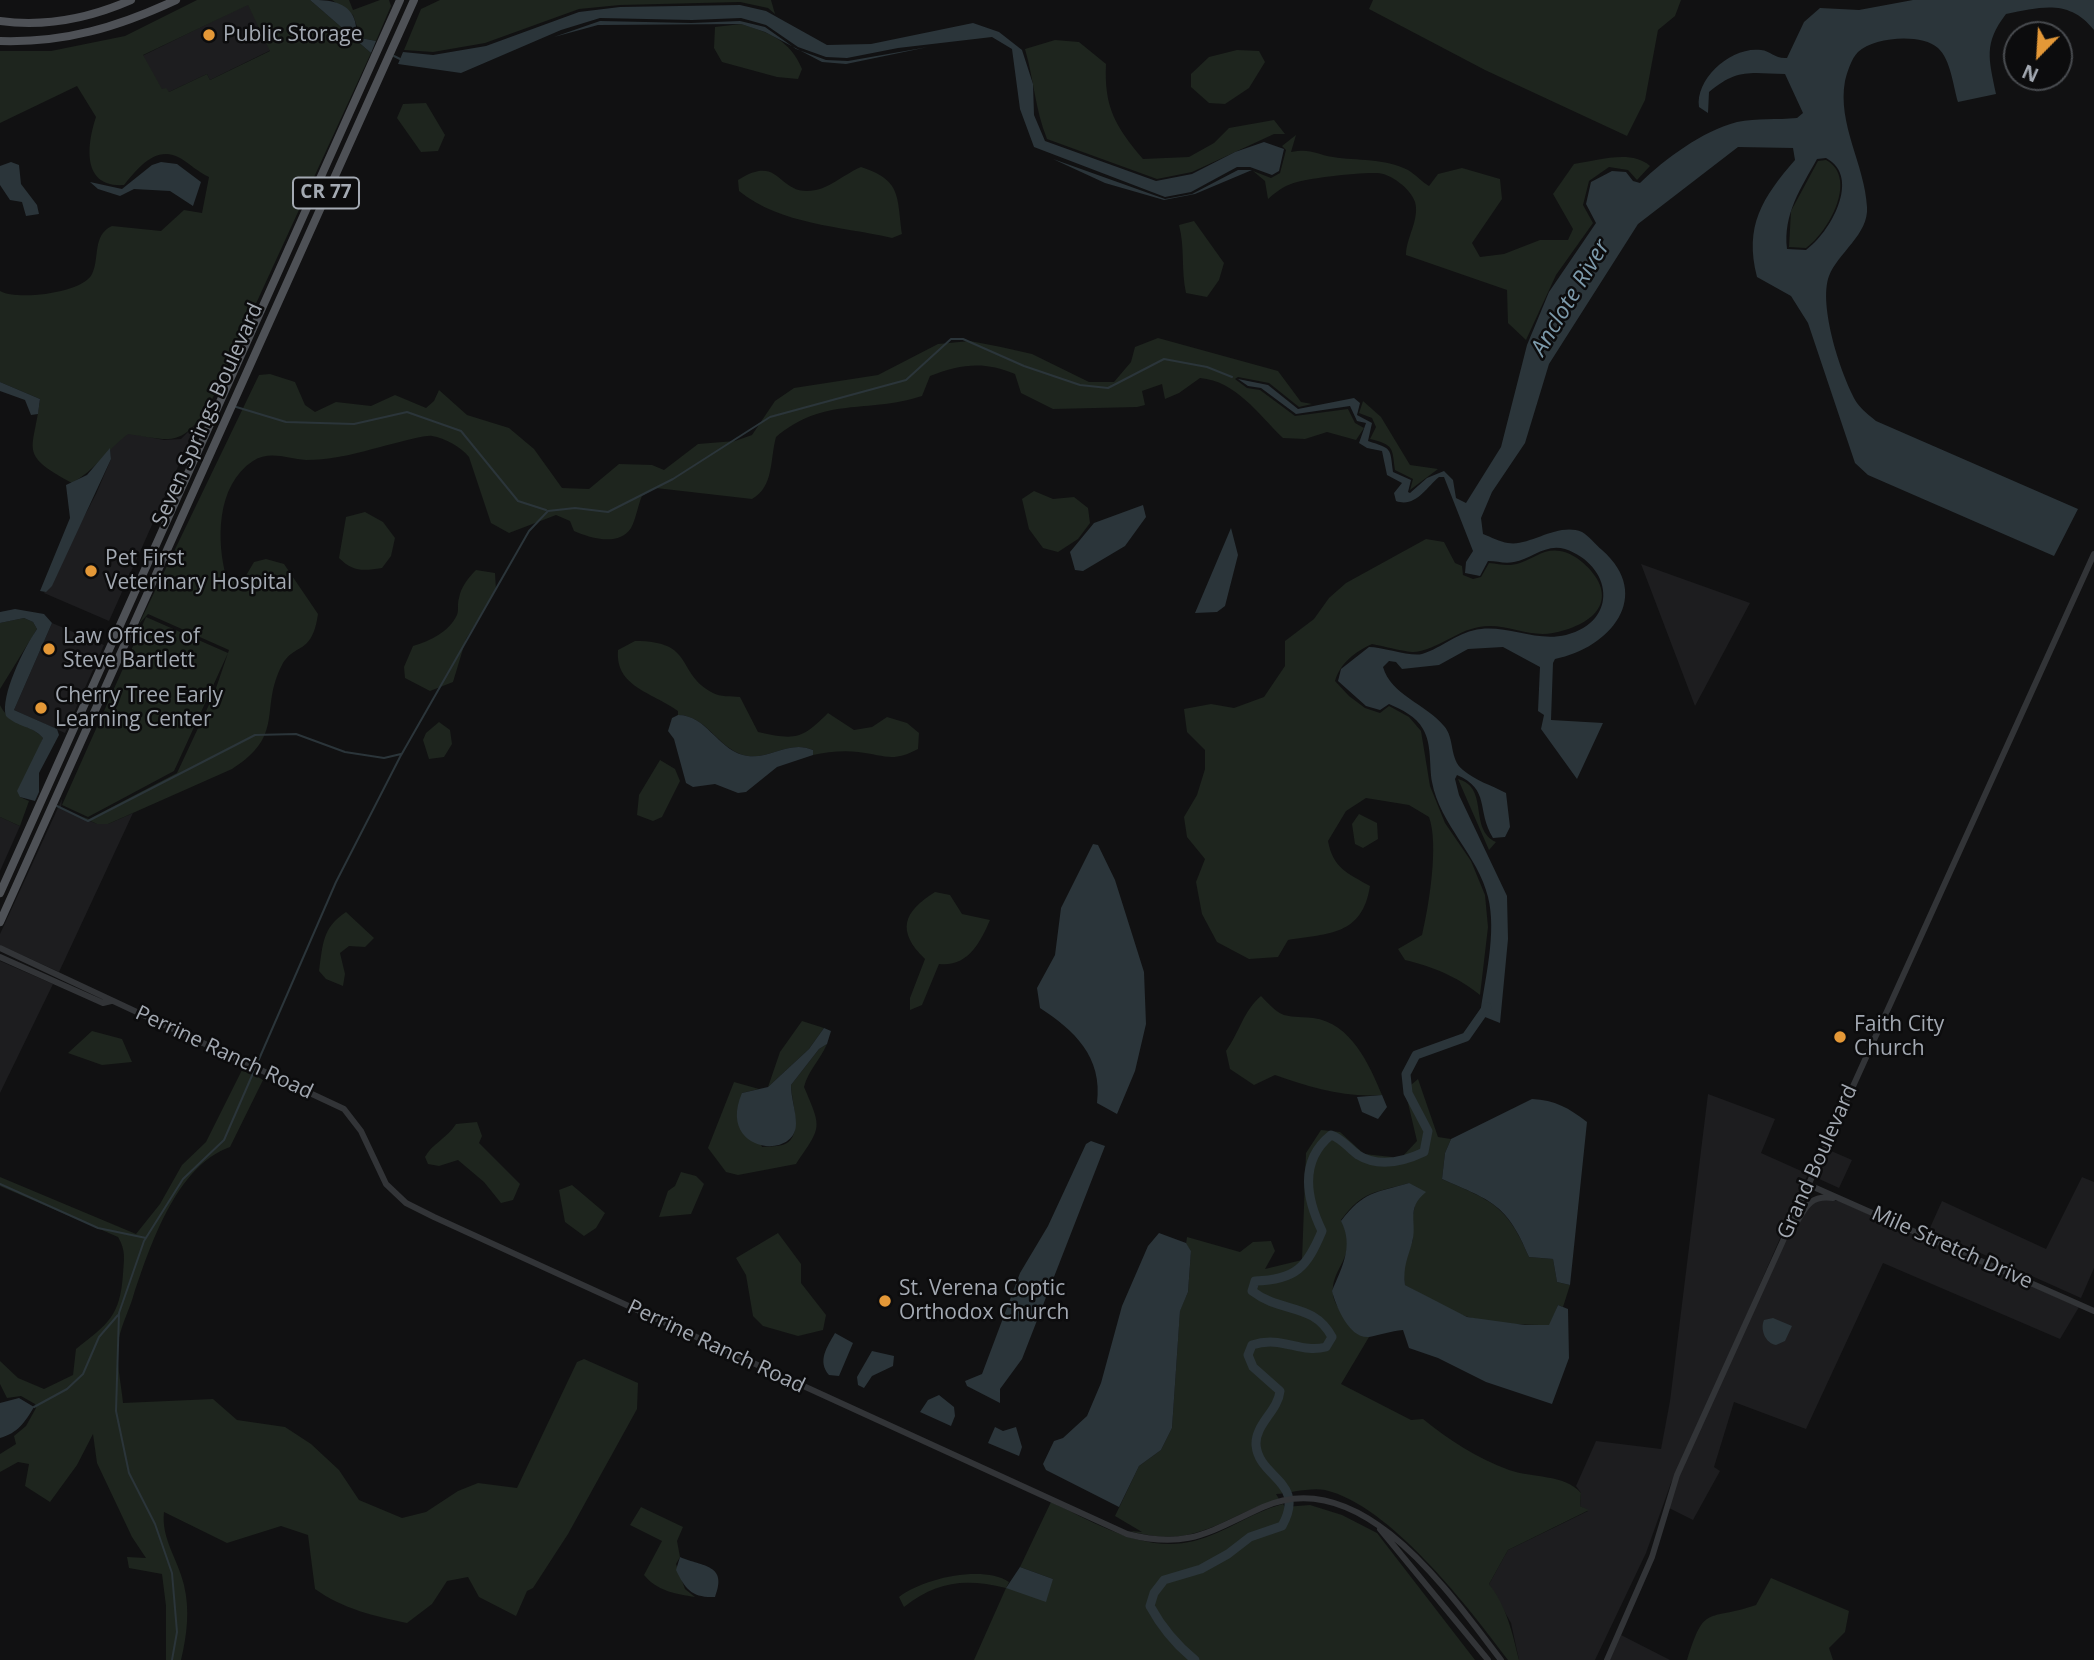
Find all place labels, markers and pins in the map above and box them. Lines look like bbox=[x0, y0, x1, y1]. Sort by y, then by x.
place label: Public Storage bbox=[223, 22, 363, 48]
marker: Public Storage bbox=[201, 27, 217, 43]
place label: Pet First Veterinary Hospital bbox=[105, 546, 292, 596]
marker: Pet First Veterinary Hospital bbox=[83, 563, 99, 579]
place label: Law Offices of Steve Bartlett bbox=[63, 624, 200, 674]
marker: Law Offices of Steve Bartlett bbox=[41, 641, 57, 657]
place label: Cherry Tree Early Learning Center bbox=[55, 683, 223, 733]
marker: Cherry Tree Early Learning Center bbox=[33, 700, 49, 716]
place label: Faith City Church bbox=[1854, 1012, 1944, 1062]
marker: Faith City Church bbox=[1832, 1029, 1848, 1045]
place label: St. Verena Coptic Orthodox Church bbox=[899, 1276, 1069, 1326]
marker: St. Verena Coptic Orthodox Church bbox=[877, 1293, 893, 1309]

